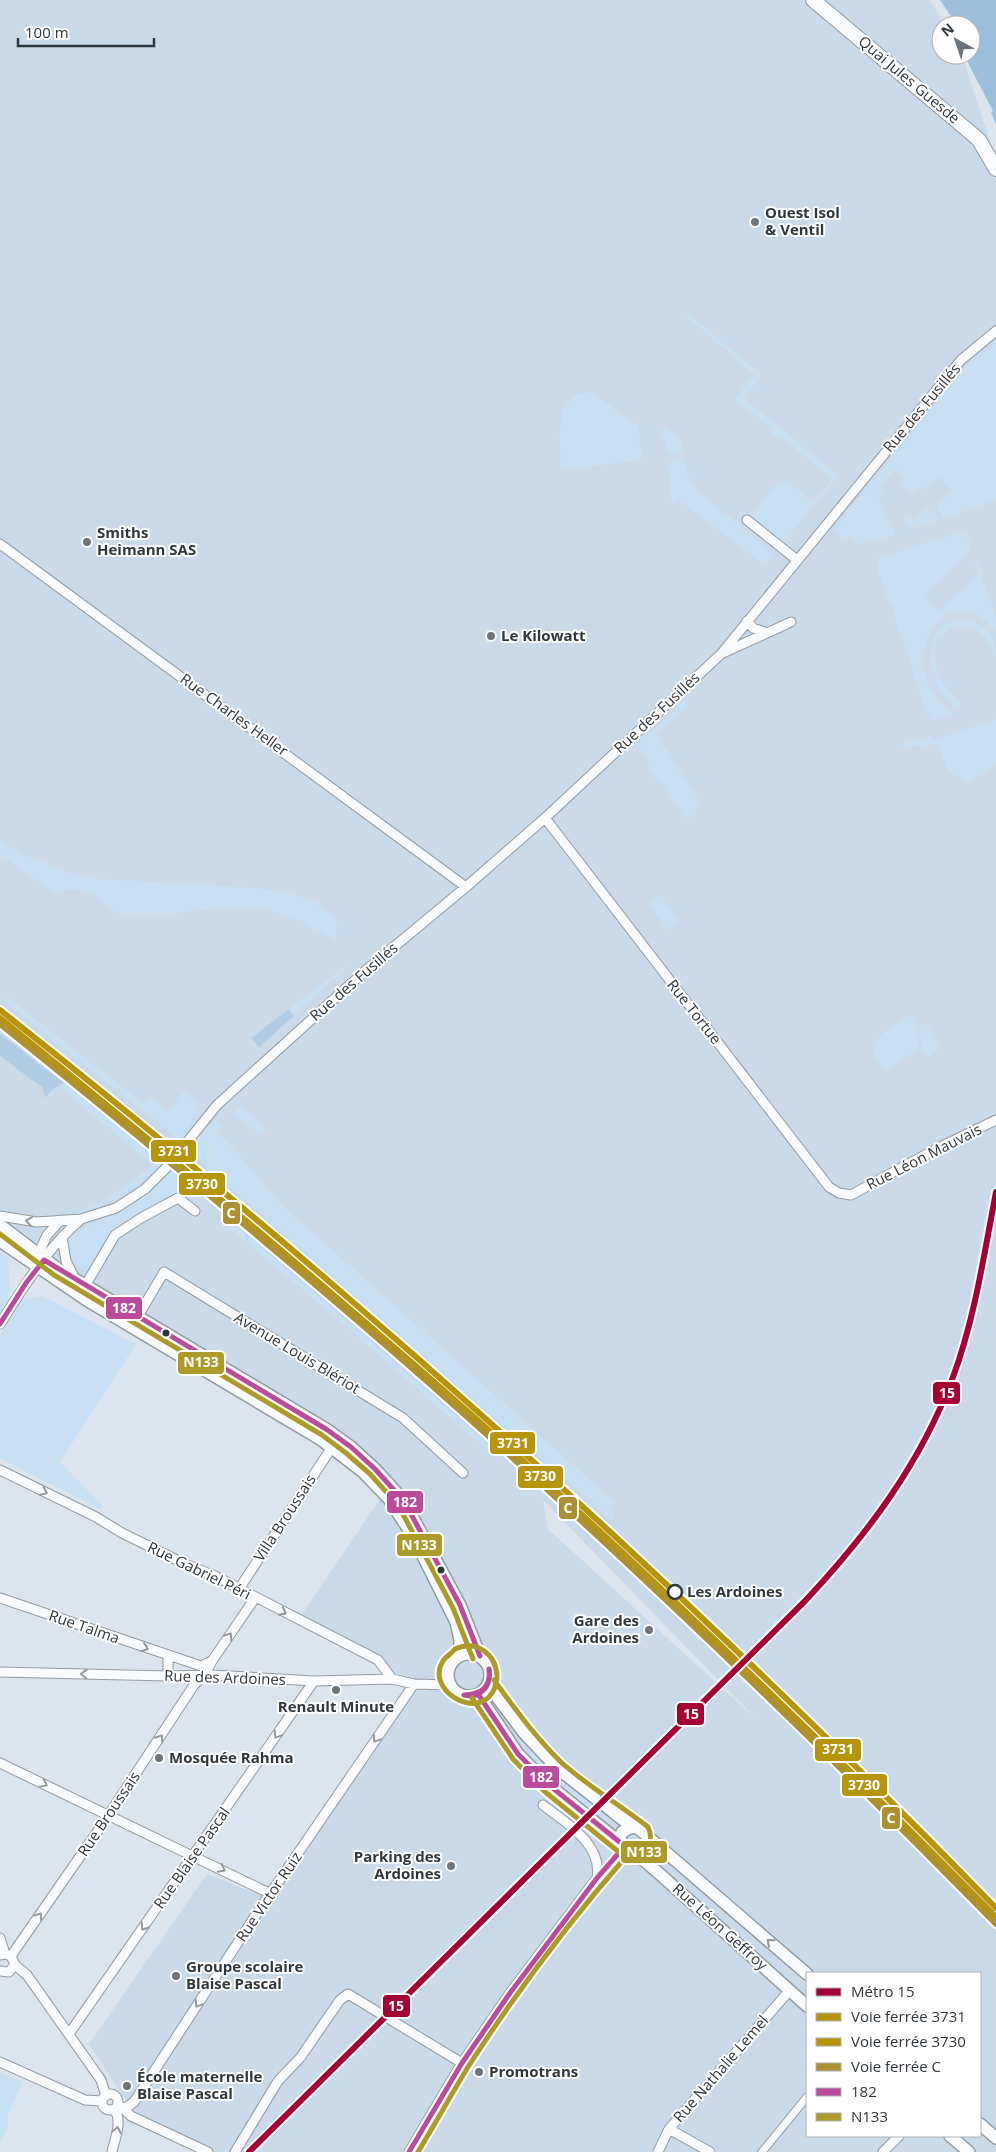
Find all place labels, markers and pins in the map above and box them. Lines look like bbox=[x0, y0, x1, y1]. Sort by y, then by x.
place label: Ouest Isol & Ventil bbox=[765, 202, 840, 239]
marker: Ouest Isol & Ventil bbox=[749, 216, 761, 228]
place label: Smiths Heimann SAS bbox=[97, 522, 196, 559]
marker: Smiths Heimann SAS bbox=[81, 536, 93, 548]
place label: Le Kilowatt bbox=[501, 625, 586, 645]
marker: Le Kilowatt bbox=[485, 630, 497, 642]
unlabelled marker bbox=[161, 1328, 171, 1338]
unlabelled marker bbox=[436, 1565, 446, 1575]
place label: Les Ardoines bbox=[687, 1581, 782, 1601]
marker: Les Ardoines bbox=[667, 1584, 683, 1600]
place label: Gare des Ardoines bbox=[572, 1610, 639, 1647]
marker: Gare des Ardoines bbox=[643, 1624, 655, 1636]
marker: Renault Minute bbox=[330, 1684, 342, 1696]
place label: Renault Minute bbox=[278, 1696, 394, 1716]
place label: Mosquée Rahma bbox=[169, 1747, 293, 1767]
marker: Mosquée Rahma bbox=[153, 1752, 165, 1764]
place label: Parking des Ardoines bbox=[354, 1846, 441, 1883]
marker: Parking des Ardoines bbox=[445, 1860, 457, 1872]
place label: Groupe scolaire Blaise Pascal bbox=[186, 1956, 304, 1993]
marker: Groupe scolaire Blaise Pascal bbox=[170, 1970, 182, 1982]
place label: Promotrans bbox=[489, 2061, 578, 2081]
place label: École maternelle Blaise Pascal bbox=[137, 2066, 263, 2103]
marker: Promotrans bbox=[473, 2066, 485, 2078]
marker: École maternelle Blaise Pascal bbox=[121, 2080, 133, 2092]

